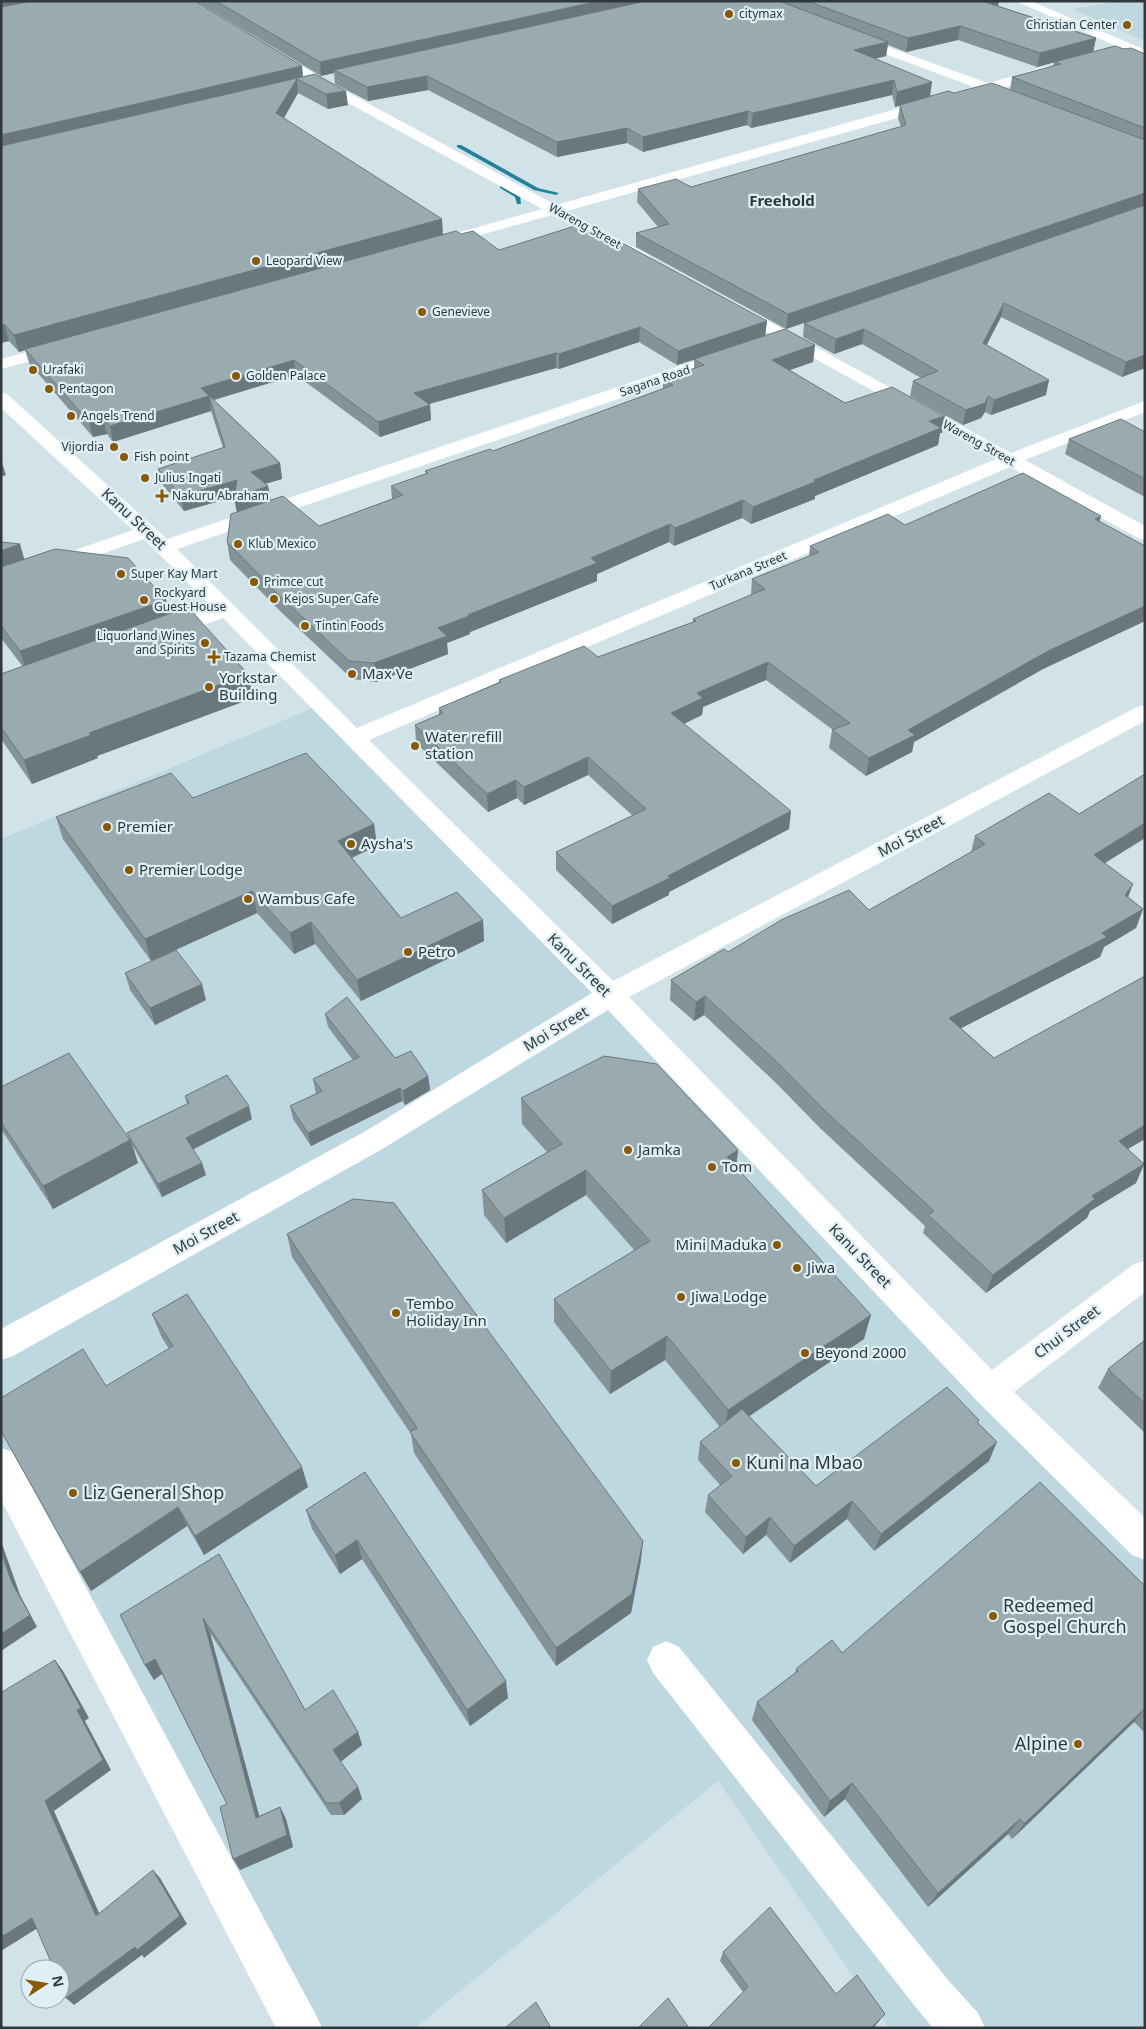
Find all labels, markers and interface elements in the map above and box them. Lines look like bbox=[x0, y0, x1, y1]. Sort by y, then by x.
place label: citymax bbox=[739, 5, 783, 22]
marker: citymax bbox=[723, 8, 735, 20]
place label: Christian Center bbox=[1026, 16, 1117, 33]
marker: Christian Center bbox=[1121, 19, 1133, 31]
district label: Freehold bbox=[749, 190, 815, 210]
street label: Wareng Street bbox=[546, 199, 625, 253]
place label: Leopard View bbox=[266, 252, 342, 269]
marker: Leopard View bbox=[250, 255, 262, 267]
place label: Genevieve bbox=[432, 303, 490, 320]
marker: Genevieve bbox=[416, 306, 428, 318]
place label: Urafaki bbox=[43, 361, 84, 378]
street label: Sagana Road bbox=[617, 361, 692, 401]
marker: Urafaki bbox=[27, 364, 39, 376]
place label: Golden Palace bbox=[246, 367, 326, 384]
marker: Golden Palace bbox=[230, 370, 242, 382]
place label: Pentagon bbox=[59, 380, 114, 397]
marker: Pentagon bbox=[43, 383, 55, 395]
place label: Angels Trend bbox=[81, 407, 155, 424]
marker: Angels Trend bbox=[65, 410, 77, 422]
street label: Wareng Street bbox=[940, 416, 1019, 470]
place label: Vijordia bbox=[61, 438, 104, 455]
marker: Vijordia bbox=[108, 441, 120, 453]
place label: Fish point bbox=[134, 448, 190, 465]
marker: Fish point bbox=[118, 451, 130, 463]
place label: Julius Ingati bbox=[154, 469, 221, 486]
marker: Julius Ingati bbox=[139, 472, 151, 484]
street label: Kanu Street bbox=[98, 483, 172, 554]
place label: Nakuru Abraham bbox=[172, 487, 269, 504]
marker: Nakuru Abraham bbox=[156, 490, 168, 502]
place label: Klub Mexico bbox=[248, 535, 316, 552]
marker: Klub Mexico bbox=[232, 538, 244, 550]
street label: Turkana Street bbox=[707, 546, 790, 594]
place label: Super Kay Mart bbox=[131, 565, 218, 582]
marker: Super Kay Mart bbox=[115, 568, 127, 580]
place label: Primce cut bbox=[264, 573, 324, 590]
marker: Primce cut bbox=[248, 576, 260, 588]
place label: Rockyard Guest House bbox=[154, 584, 226, 615]
place label: Kejos Super Cafe bbox=[284, 590, 379, 607]
marker: Kejos Super Cafe bbox=[268, 593, 280, 605]
marker: Rockyard Guest House bbox=[138, 594, 150, 606]
place label: Tintin Foods bbox=[315, 617, 384, 634]
marker: Tintin Foods bbox=[299, 620, 311, 632]
place label: Liquorland Wines and Spirits bbox=[97, 627, 195, 658]
marker: Liquorland Wines and Spirits bbox=[199, 637, 211, 649]
place label: Tazama Chemist bbox=[224, 648, 317, 665]
marker: Tazama Chemist bbox=[208, 651, 220, 663]
place label: Max Ve bbox=[362, 663, 413, 683]
place label: Yorkstar Building bbox=[219, 667, 277, 704]
marker: Max Ve bbox=[346, 668, 358, 680]
marker: Yorkstar Building bbox=[203, 681, 215, 693]
place label: Water refill station bbox=[425, 726, 502, 763]
marker: Water refill station bbox=[409, 740, 421, 752]
street label: Moi Street bbox=[874, 809, 948, 861]
place label: Premier bbox=[117, 816, 173, 836]
marker: Premier bbox=[101, 821, 113, 833]
place label: Aysha's bbox=[361, 833, 413, 853]
marker: Aysha's bbox=[345, 838, 357, 850]
place label: Premier Lodge bbox=[139, 859, 243, 879]
marker: Premier Lodge bbox=[123, 864, 135, 876]
place label: Wambus Cafe bbox=[258, 888, 355, 908]
marker: Wambus Cafe bbox=[242, 893, 254, 905]
street label: Kanu Street bbox=[544, 928, 616, 1001]
place label: Petro bbox=[418, 941, 456, 961]
marker: Petro bbox=[402, 946, 414, 958]
street label: Moi Street bbox=[519, 1001, 592, 1055]
place label: Jamka bbox=[636, 1139, 681, 1159]
marker: Jamka bbox=[622, 1144, 634, 1156]
place label: Tom bbox=[722, 1156, 752, 1176]
marker: Tom bbox=[706, 1161, 718, 1173]
street label: Moi Street bbox=[169, 1206, 242, 1258]
street label: Kanu Street bbox=[825, 1219, 897, 1292]
place label: Mini Maduka bbox=[676, 1234, 767, 1254]
marker: Mini Maduka bbox=[771, 1239, 783, 1251]
place label: Jiwa bbox=[805, 1257, 835, 1277]
marker: Jiwa bbox=[791, 1262, 803, 1274]
place label: Jiwa Lodge bbox=[689, 1286, 767, 1306]
marker: Jiwa Lodge bbox=[675, 1291, 687, 1303]
place label: Tembo Holiday Inn bbox=[406, 1293, 487, 1330]
street label: Chui Street bbox=[1029, 1299, 1104, 1363]
marker: Tembo Holiday Inn bbox=[390, 1307, 402, 1319]
place label: Beyond 2000 bbox=[815, 1342, 906, 1362]
marker: Beyond 2000 bbox=[799, 1347, 811, 1359]
place label: Kuni na Mbao bbox=[746, 1450, 863, 1474]
marker: Kuni na Mbao bbox=[730, 1457, 742, 1469]
place label: Liz General Shop bbox=[83, 1480, 224, 1504]
marker: Liz General Shop bbox=[67, 1487, 79, 1499]
place label: Redeemed Gospel Church bbox=[1003, 1593, 1127, 1638]
marker: Redeemed Gospel Church bbox=[987, 1610, 999, 1622]
place label: Alpine bbox=[1015, 1731, 1068, 1755]
marker: Alpine bbox=[1072, 1738, 1084, 1750]
north arrow bbox=[20, 1959, 70, 2009]
text: N bbox=[48, 1974, 69, 1989]

